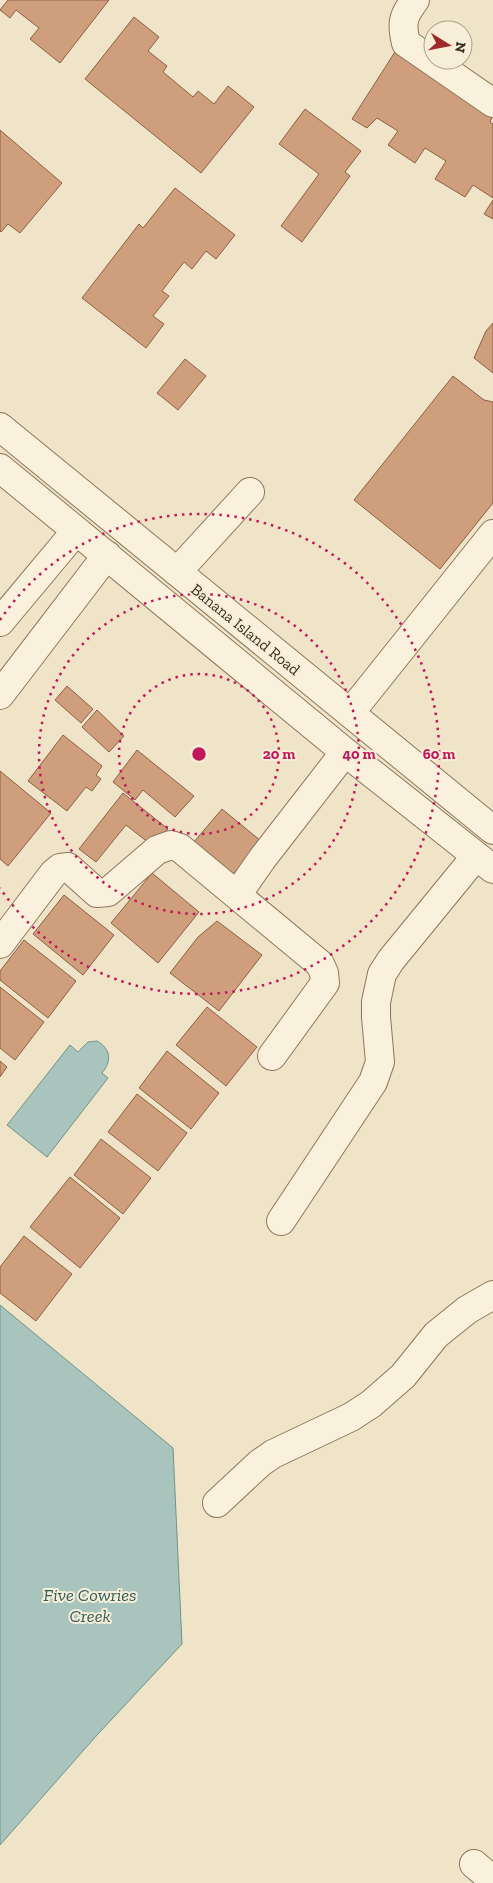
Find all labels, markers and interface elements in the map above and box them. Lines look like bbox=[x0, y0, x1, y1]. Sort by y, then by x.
north arrow bbox=[423, 20, 473, 70]
text: N bbox=[451, 40, 470, 54]
street label: Banana Island Road bbox=[187, 580, 304, 679]
centre of rings bbox=[190, 745, 208, 763]
text: 20 m bbox=[263, 745, 295, 763]
text: 40 m bbox=[342, 745, 376, 763]
text: 60 m bbox=[423, 745, 455, 763]
water label: Five Cowries Creek bbox=[43, 1584, 137, 1627]

